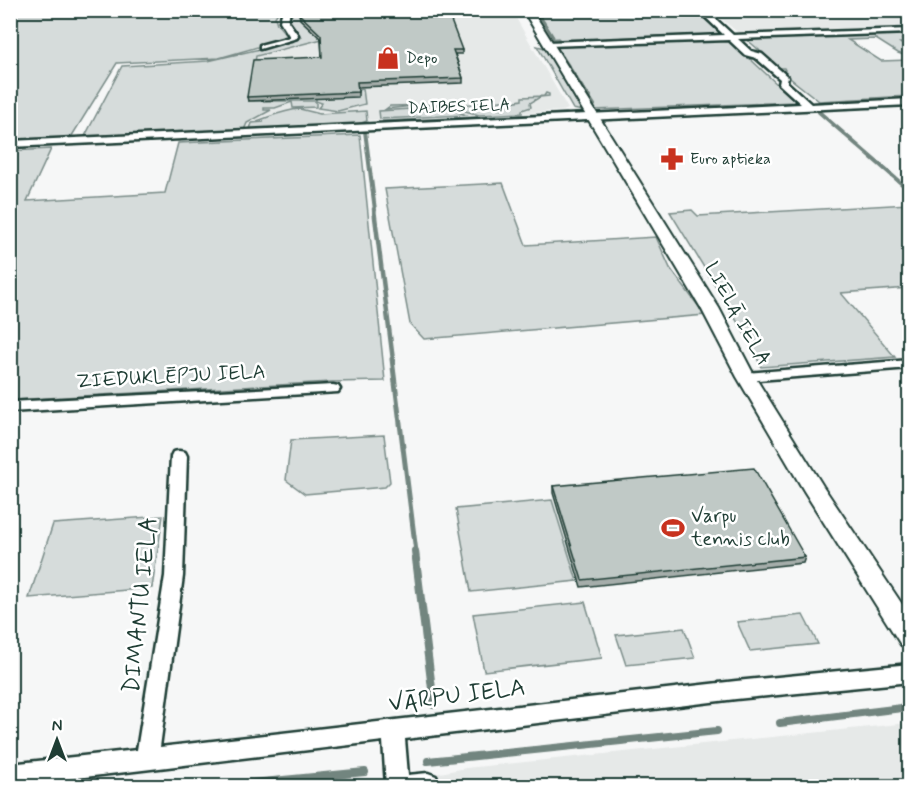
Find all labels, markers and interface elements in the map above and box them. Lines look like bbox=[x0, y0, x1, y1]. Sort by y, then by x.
shop icon: Depo bbox=[375, 45, 401, 71]
place label: Depo bbox=[406, 48, 438, 69]
street label: DAIBES IELA bbox=[407, 95, 511, 119]
pharmacy icon: Euro aptieka bbox=[659, 146, 685, 172]
place label: Euro aptieka bbox=[690, 149, 771, 170]
street label: LIELĀ IELA bbox=[697, 257, 777, 371]
street label: ZIEDUKLĒPJU IELA bbox=[76, 359, 266, 395]
place label: Varpu tennis club bbox=[690, 503, 790, 553]
street label: DIMANTU IELA bbox=[116, 515, 166, 695]
sports icon: Varpu tennis club bbox=[660, 515, 686, 541]
street label: VĀRPU IELA bbox=[387, 672, 527, 720]
north arrow bbox=[27, 710, 87, 770]
text: N bbox=[52, 716, 62, 737]

